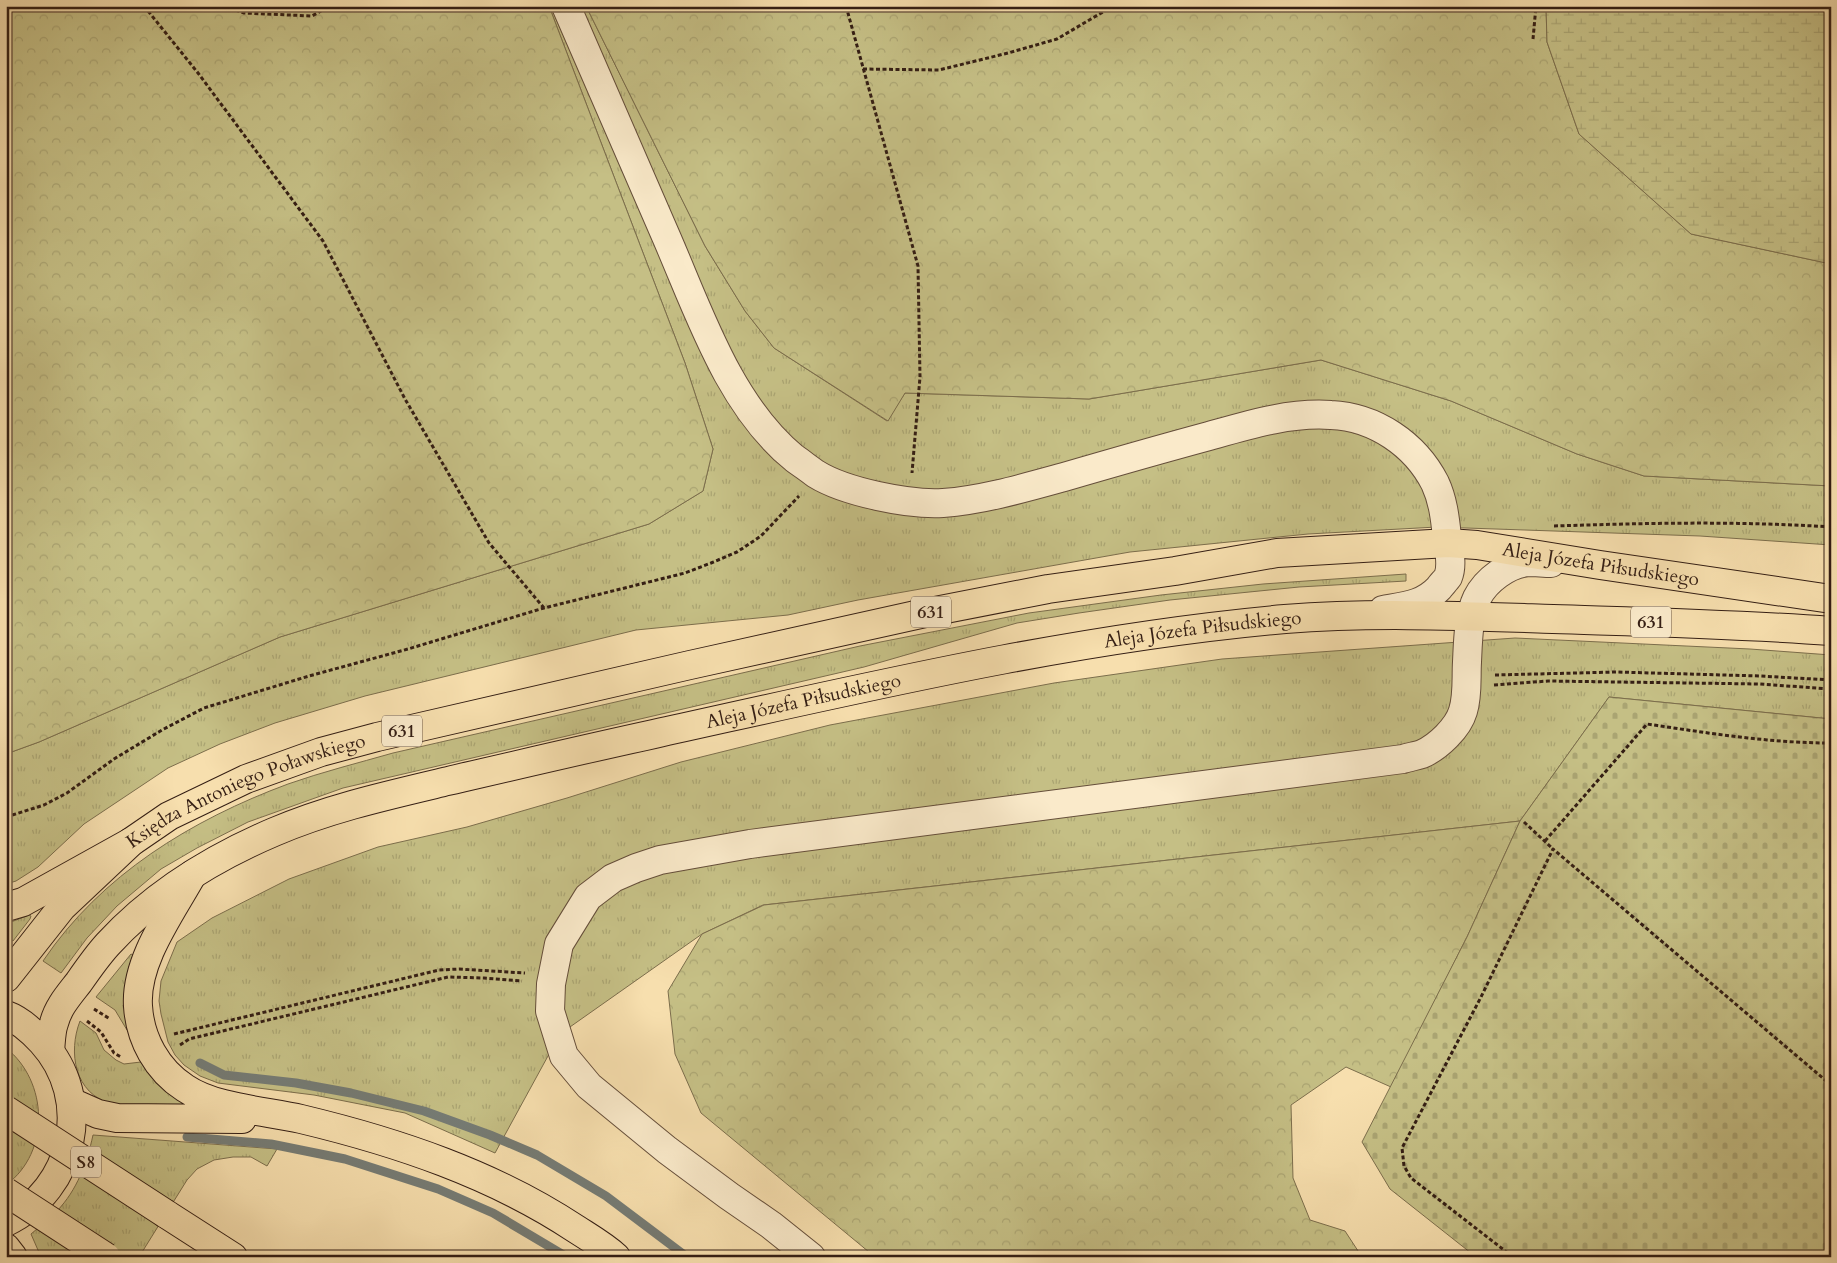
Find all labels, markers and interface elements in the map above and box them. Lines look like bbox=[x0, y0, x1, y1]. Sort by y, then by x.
street label: Aleja Józefa Piłsudskiego bbox=[1500, 536, 1701, 592]
road number: 631 bbox=[911, 596, 951, 628]
street label: Aleja Józefa Piłsudskiego bbox=[1102, 605, 1302, 655]
road number: 631 bbox=[1631, 606, 1671, 638]
street label: Aleja Józefa Piłsudskiego bbox=[703, 667, 903, 735]
road number: 631 bbox=[382, 716, 422, 746]
street label: Księdza Antoniego Poławskiego bbox=[121, 728, 368, 854]
road number: S8 bbox=[71, 1146, 101, 1178]

